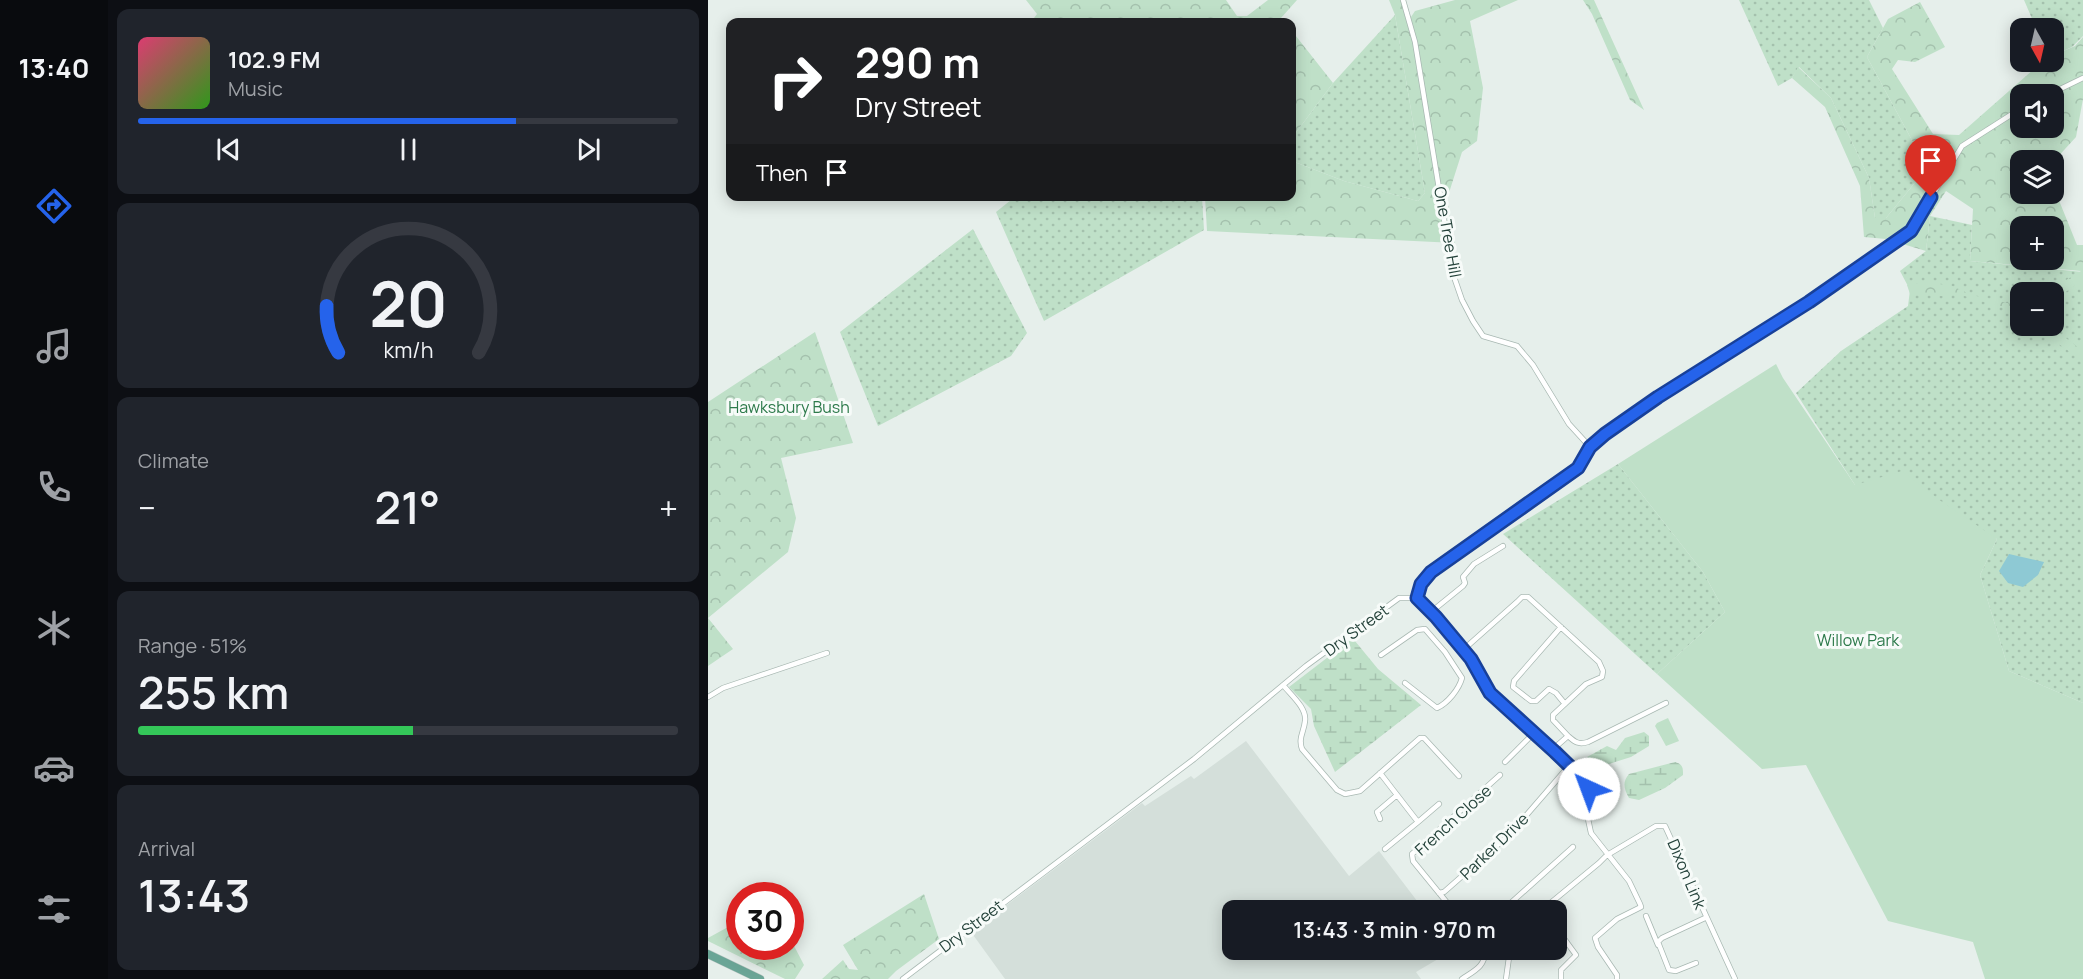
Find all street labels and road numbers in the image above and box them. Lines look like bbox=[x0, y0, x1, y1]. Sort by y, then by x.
street label: One Tree Hill bbox=[1429, 185, 1467, 279]
street label: Dry Street bbox=[1319, 599, 1393, 661]
street label: French Close bbox=[1410, 780, 1496, 860]
street label: Parker Drive bbox=[1455, 808, 1533, 884]
street label: Dixon Link bbox=[1662, 836, 1712, 913]
street label: Dry Street bbox=[934, 895, 1008, 957]

